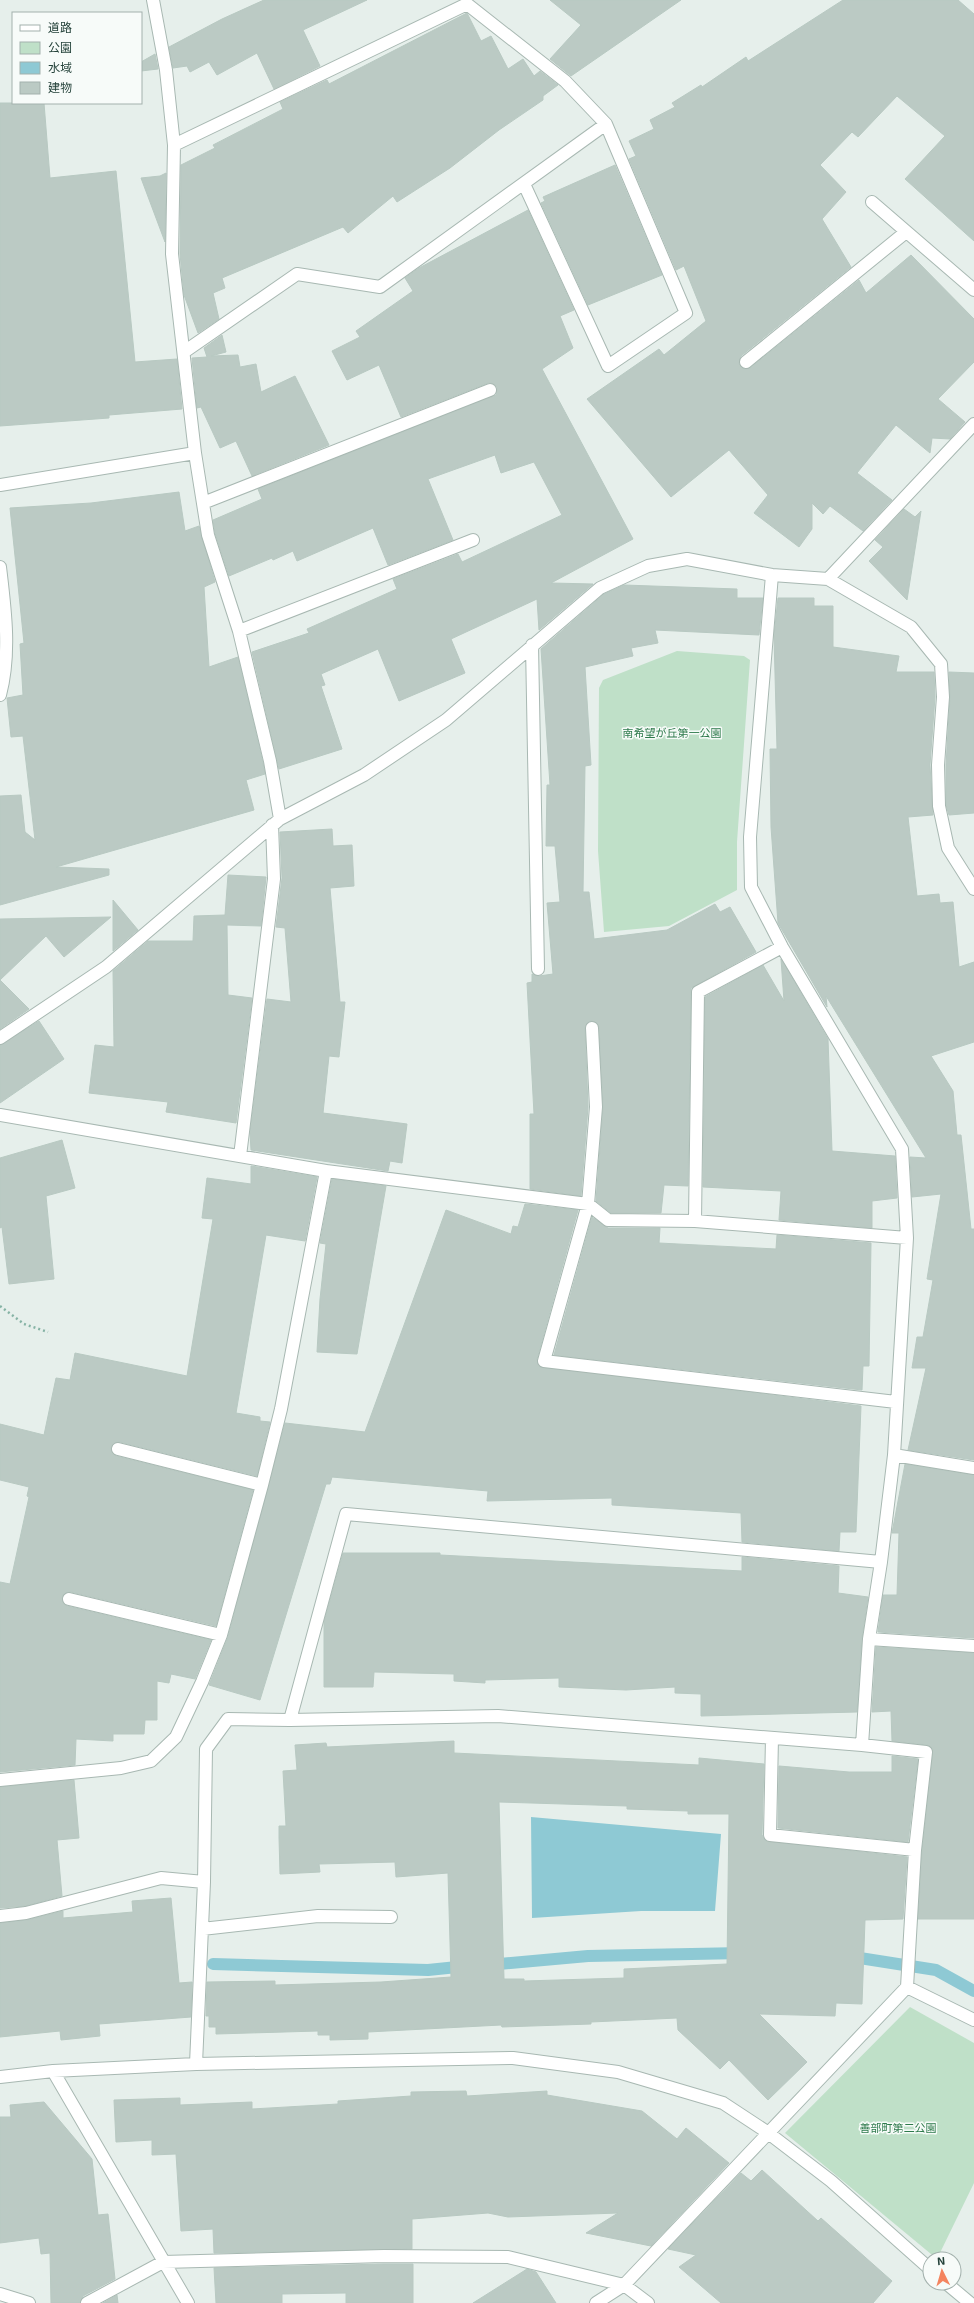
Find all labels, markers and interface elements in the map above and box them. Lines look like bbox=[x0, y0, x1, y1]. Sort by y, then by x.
legend bbox=[12, 12, 142, 104]
text: 道路 bbox=[48, 20, 72, 34]
text: 公園 bbox=[48, 40, 72, 54]
text: 水域 bbox=[48, 60, 72, 74]
text: 建物 bbox=[48, 80, 72, 94]
park label: 南希望が丘第一公園 bbox=[623, 726, 722, 739]
park label: 善部町第二公園 bbox=[860, 2121, 937, 2134]
north arrow bbox=[922, 2251, 962, 2291]
text: N bbox=[937, 2254, 946, 2267]

